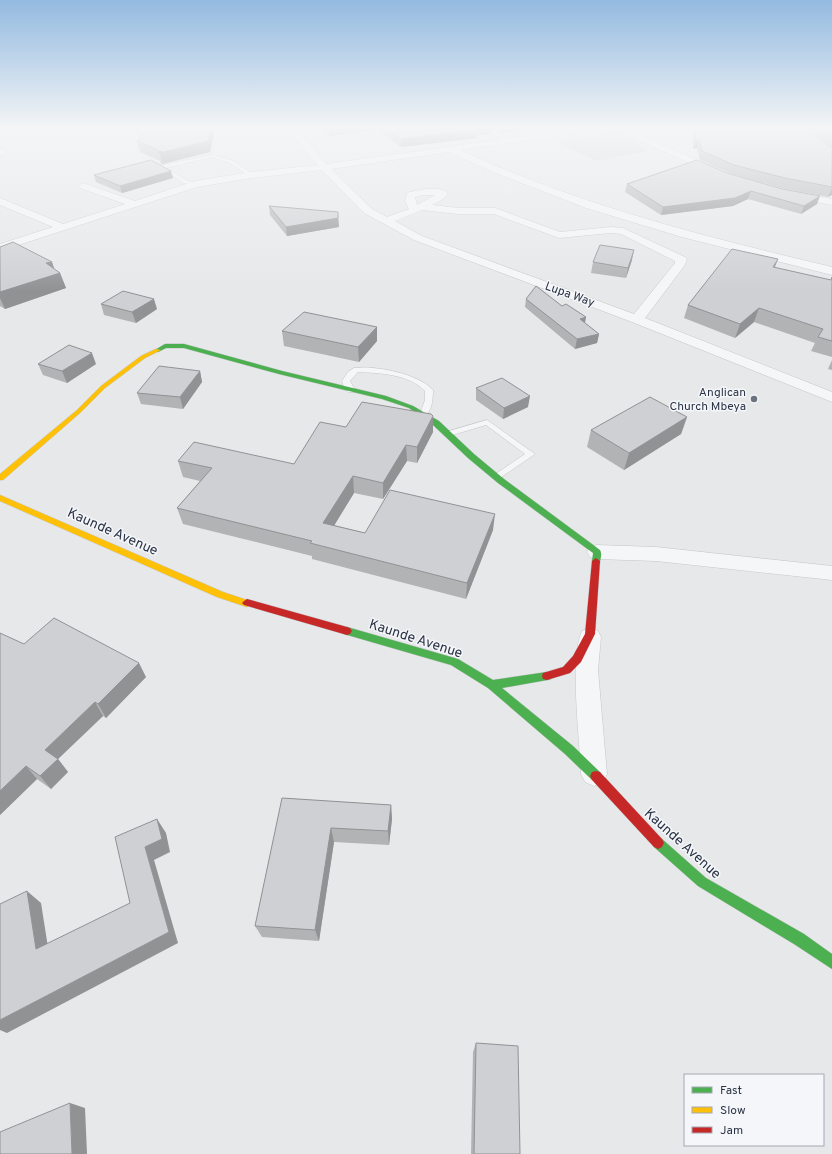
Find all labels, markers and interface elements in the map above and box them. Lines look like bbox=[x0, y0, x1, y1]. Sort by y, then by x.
street label: Lupa Way bbox=[543, 279, 597, 311]
place label: Anglican Church Mbeya bbox=[669, 385, 746, 415]
marker: Anglican Church Mbeya bbox=[749, 394, 759, 404]
street label: Kaunde Avenue bbox=[64, 505, 160, 560]
street label: Kaunde Avenue bbox=[367, 616, 464, 663]
street label: Kaunde Avenue bbox=[640, 805, 724, 883]
legend bbox=[684, 1074, 824, 1146]
text: Fast bbox=[720, 1083, 742, 1099]
text: Slow bbox=[720, 1103, 746, 1119]
text: Jam bbox=[720, 1123, 743, 1139]

